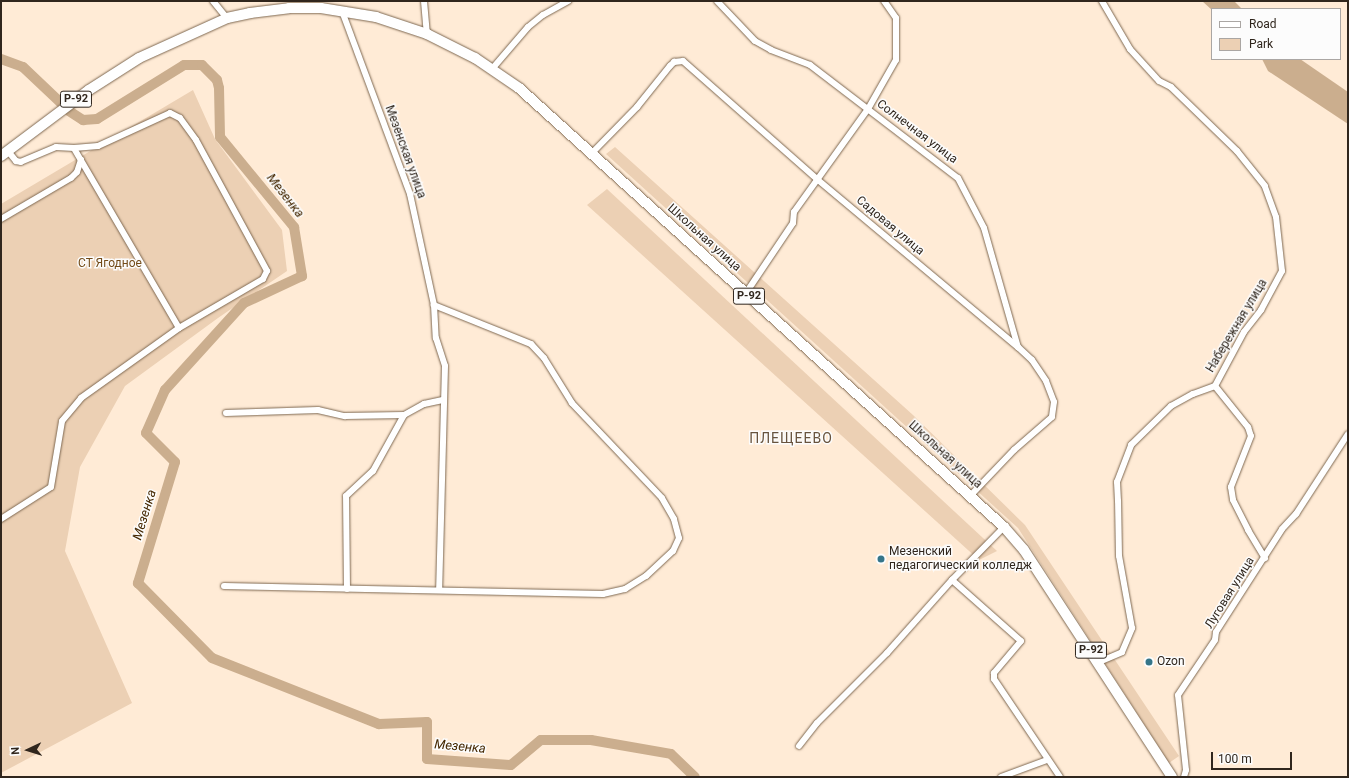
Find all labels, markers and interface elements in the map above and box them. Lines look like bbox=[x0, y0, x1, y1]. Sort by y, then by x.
legend bbox=[1211, 8, 1341, 60]
text: Road bbox=[1249, 17, 1277, 31]
text: Park bbox=[1249, 37, 1273, 51]
road number: Р-92 bbox=[59, 90, 93, 108]
street label: Солнечная улица bbox=[874, 97, 960, 167]
street label: Мезенская улица bbox=[381, 103, 429, 201]
water label: Мезенка bbox=[263, 171, 307, 221]
street label: Садовая улица bbox=[853, 193, 927, 259]
street label: Школьная улица bbox=[664, 201, 744, 275]
park label: СТ Ягодное bbox=[78, 257, 142, 271]
street label: Набережная улица bbox=[1203, 277, 1271, 375]
road number: Р-92 bbox=[732, 287, 766, 305]
street label: Школьная улица bbox=[905, 418, 985, 492]
district label: ПЛЕЩЕЕВО bbox=[749, 430, 833, 446]
water label: Мезенка bbox=[130, 488, 160, 542]
place label: Мезенский педагогический колледж bbox=[889, 545, 1032, 573]
marker: Мезенский педагогический колледж bbox=[876, 554, 886, 564]
street label: Луговая улица bbox=[1202, 554, 1258, 632]
road number: Р-92 bbox=[1074, 641, 1108, 659]
place label: Ozon bbox=[1157, 655, 1185, 669]
marker: Ozon bbox=[1144, 657, 1154, 667]
north arrow bbox=[8, 730, 48, 770]
water label: Мезенка bbox=[434, 737, 486, 757]
scale bar bbox=[1213, 744, 1294, 770]
text: N bbox=[9, 747, 22, 755]
text: 100 m bbox=[1218, 752, 1252, 766]

